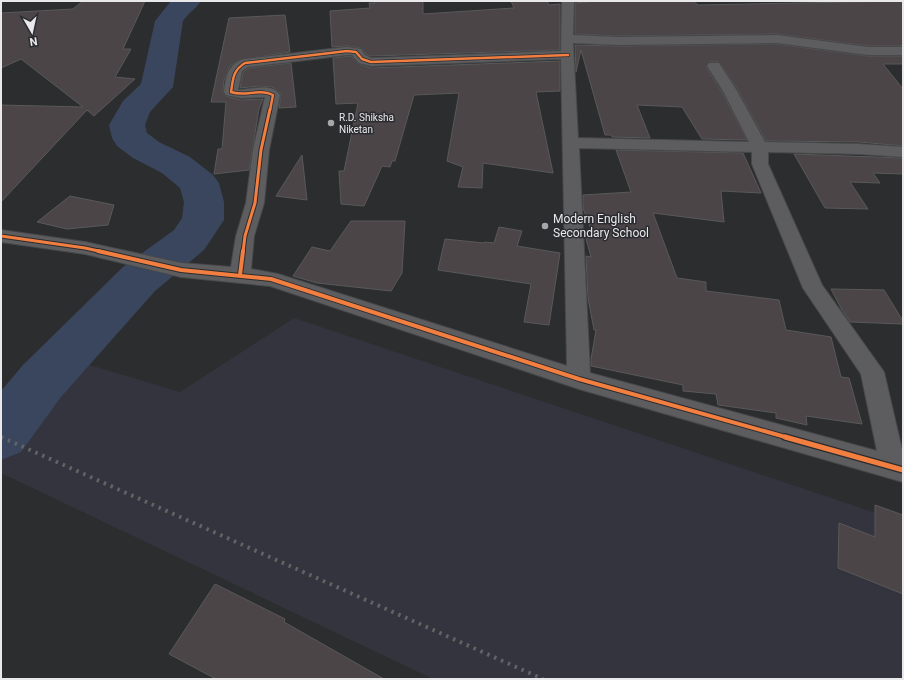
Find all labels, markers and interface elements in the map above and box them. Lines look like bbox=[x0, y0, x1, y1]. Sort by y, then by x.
north arrow bbox=[12, 12, 52, 52]
text: N bbox=[28, 34, 38, 48]
place label: R.D. Shiksha Niketan bbox=[339, 112, 394, 135]
marker: R.D. Shiksha Niketan bbox=[326, 118, 336, 128]
place label: Modern English Secondary School bbox=[553, 212, 649, 240]
marker: Modern English Secondary School bbox=[540, 221, 550, 231]

